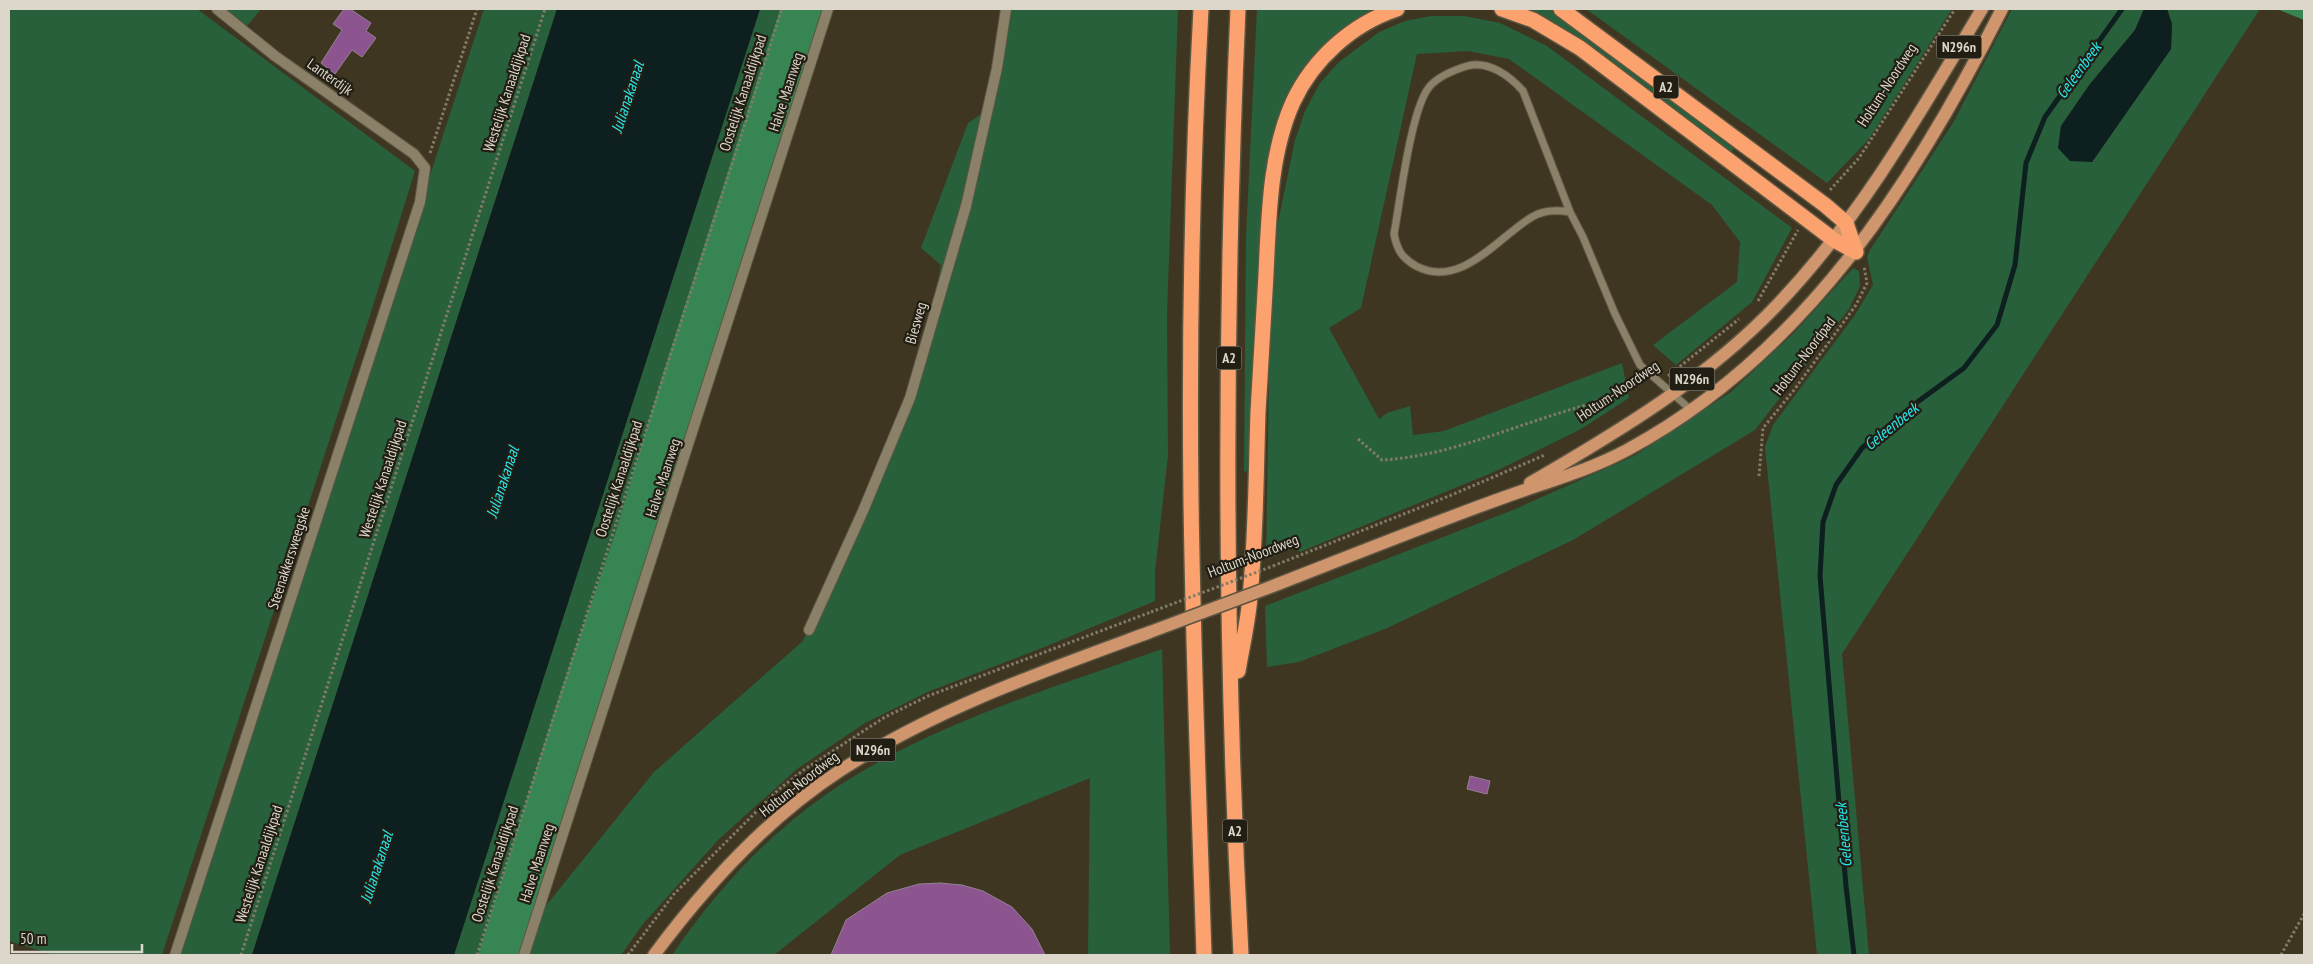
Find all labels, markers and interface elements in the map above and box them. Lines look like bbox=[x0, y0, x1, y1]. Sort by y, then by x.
street label: Westelijk Kanaaldijkpad bbox=[479, 32, 535, 154]
street label: Oostelijk Kanaaldijkpad bbox=[715, 32, 770, 154]
road number: N296n bbox=[1936, 36, 1982, 58]
water label: Geleenbeek bbox=[2051, 37, 2106, 102]
street label: Holtum-Noordweg bbox=[1853, 39, 1921, 130]
street label: Halve Maanweg bbox=[764, 50, 807, 134]
street label: Lanterdijk bbox=[304, 54, 357, 99]
water label: Julianakanaal bbox=[606, 58, 648, 136]
road number: A2 bbox=[1654, 75, 1678, 98]
street label: Biesweg bbox=[900, 300, 931, 346]
street label: Holtum-Noordpad bbox=[1768, 313, 1839, 399]
road number: A2 bbox=[1216, 346, 1242, 369]
street label: Holtum-Noordweg bbox=[1573, 356, 1663, 425]
road number: N296n bbox=[1670, 368, 1714, 390]
water label: Geleenbeek bbox=[1860, 397, 1924, 454]
street label: Westelijk Kanaaldijkpad bbox=[355, 418, 411, 540]
street label: Oostelijk Kanaaldijkpad bbox=[591, 418, 646, 540]
street label: Halve Maanweg bbox=[641, 436, 684, 520]
water label: Julianakanaal bbox=[481, 443, 523, 521]
street label: Steenakkersweegske bbox=[263, 504, 314, 611]
street label: Holtum-Noordweg bbox=[1205, 530, 1301, 582]
road number: N296n bbox=[850, 738, 896, 762]
street label: Holtum-Noordweg bbox=[755, 747, 842, 821]
water label: Geleenbeek bbox=[1830, 800, 1856, 868]
street label: Westelijk Kanaaldijkpad bbox=[231, 803, 287, 925]
street label: Oostelijk Kanaaldijkpad bbox=[467, 803, 522, 925]
road number: A2 bbox=[1222, 819, 1248, 842]
street label: Halve Maanweg bbox=[515, 821, 558, 905]
water label: Julianakanaal bbox=[355, 828, 397, 906]
scale bar bbox=[12, 922, 142, 954]
text: 50 m bbox=[20, 929, 46, 948]

